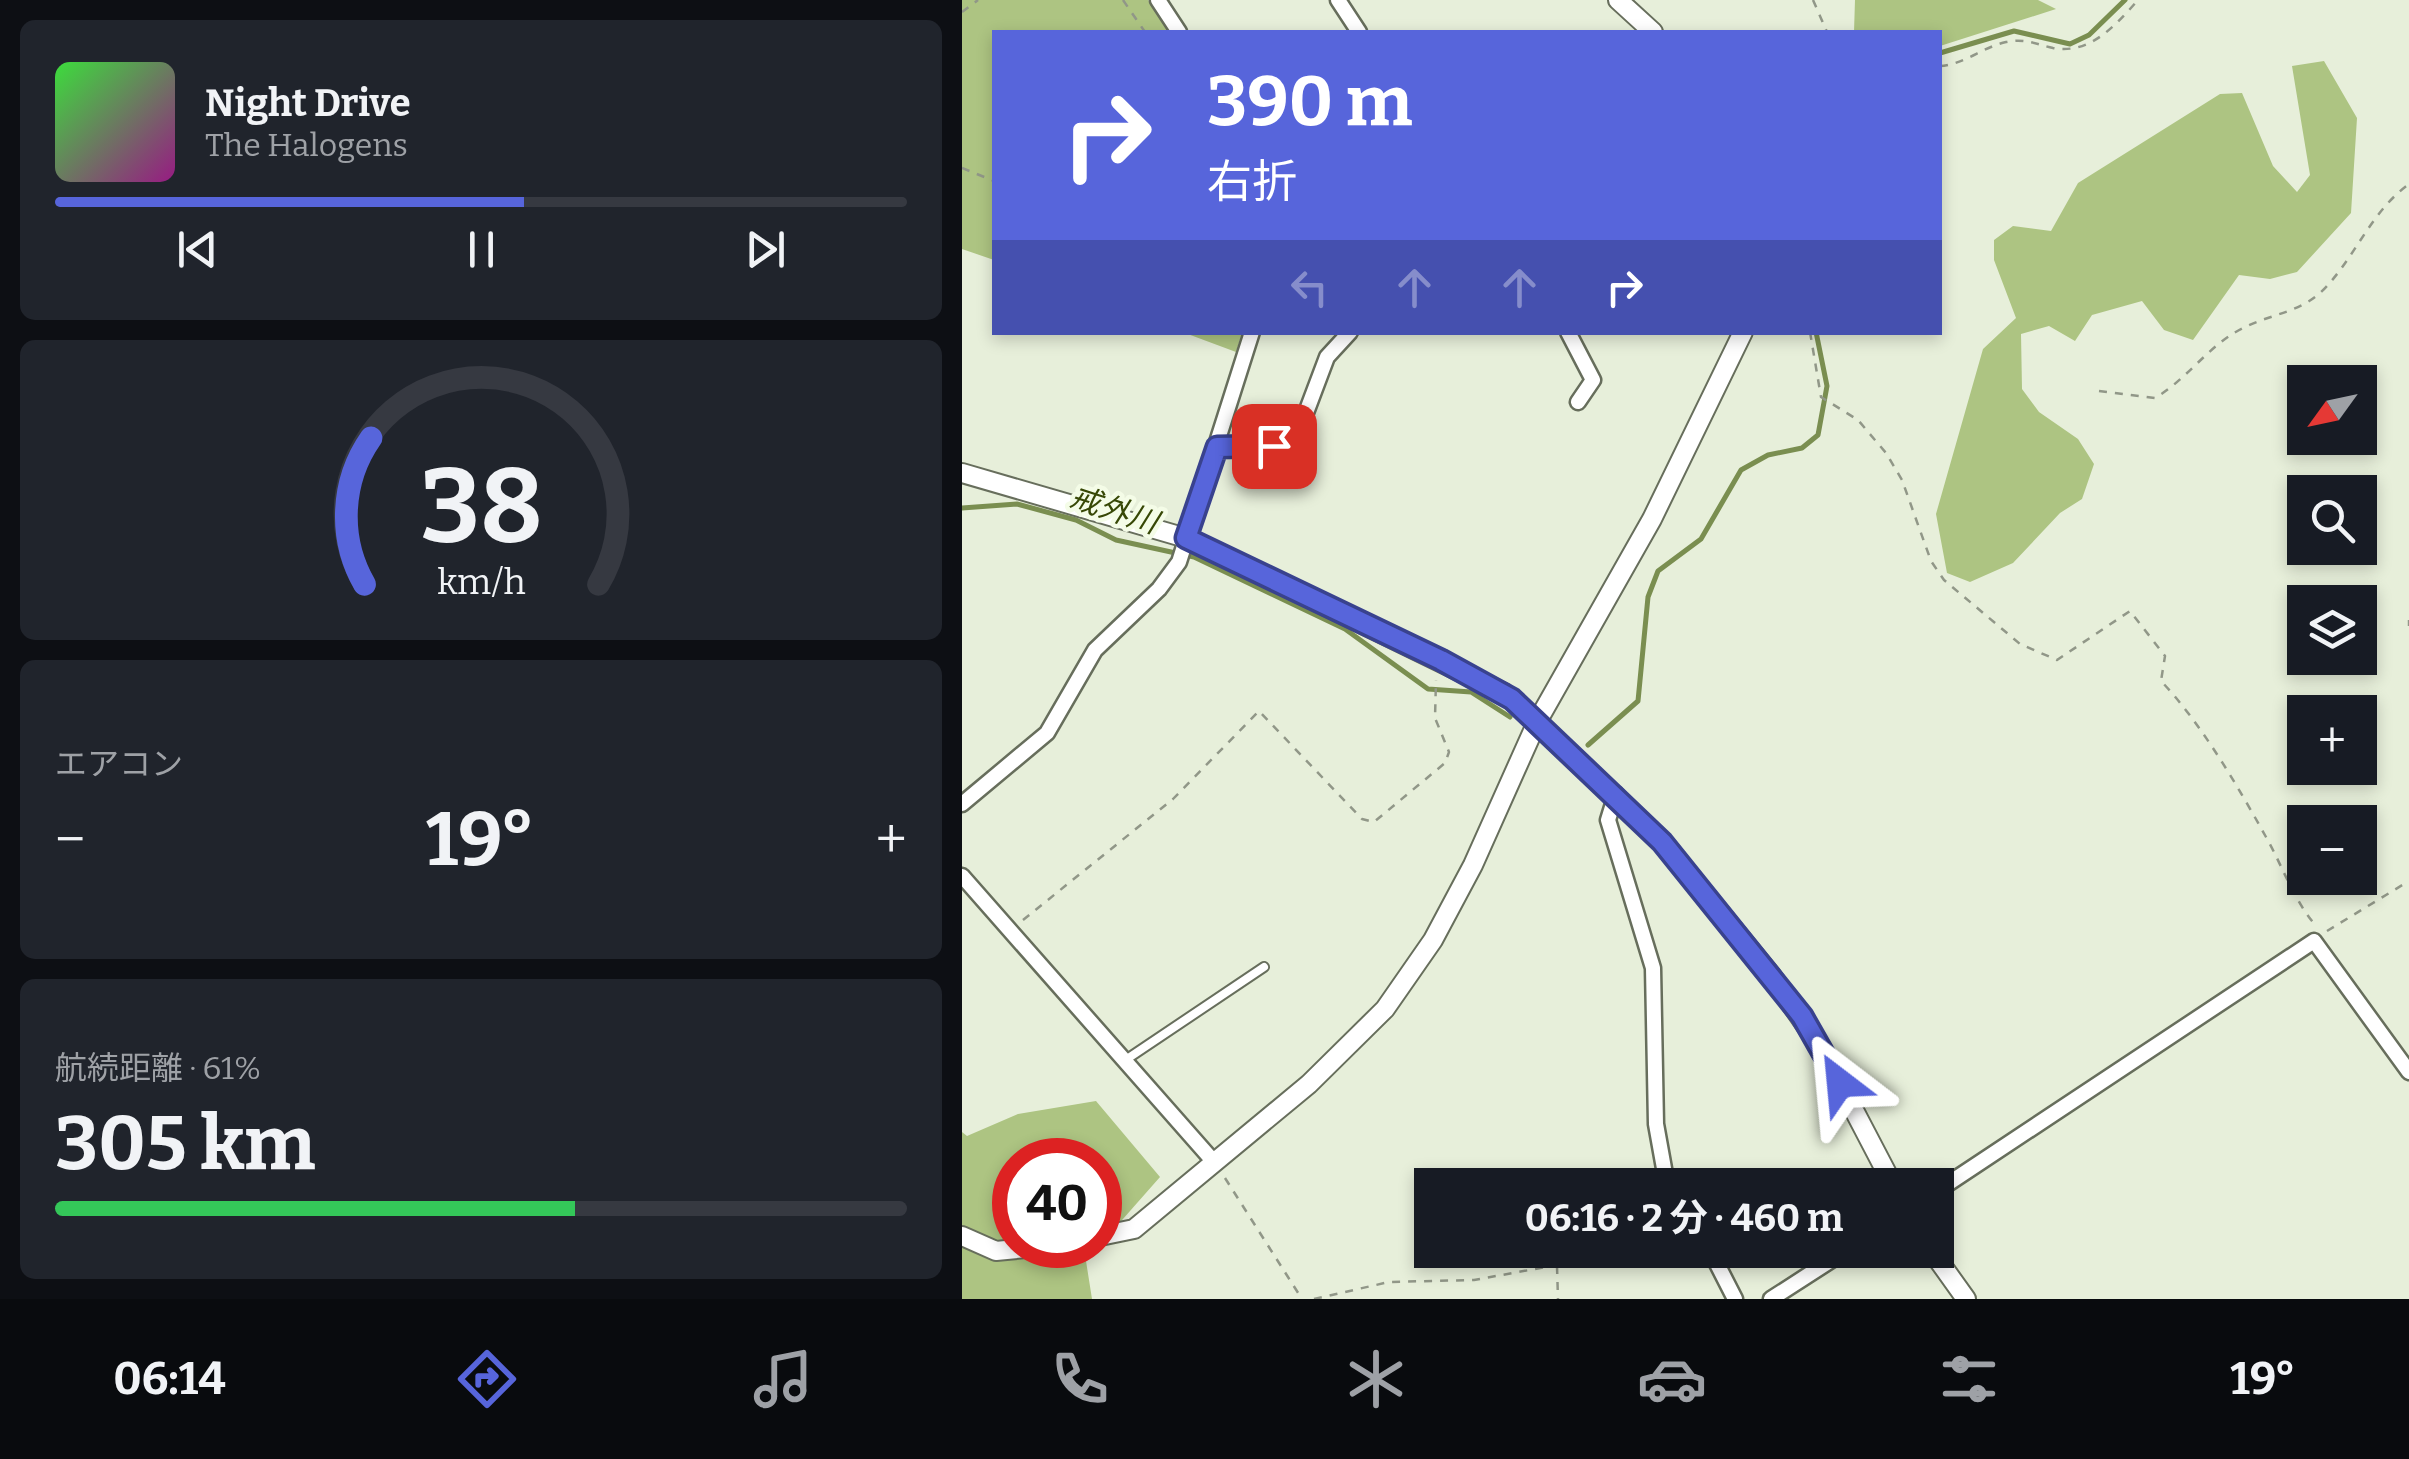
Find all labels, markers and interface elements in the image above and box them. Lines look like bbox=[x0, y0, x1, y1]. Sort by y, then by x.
text: 390 m bbox=[1207, 60, 1413, 144]
icon: right bbox=[1042, 70, 1172, 200]
text: Night Drive bbox=[205, 80, 411, 126]
text: The Halogens bbox=[205, 126, 408, 164]
text: 右折 bbox=[1207, 155, 1297, 209]
icon: previous bbox=[170, 222, 225, 277]
icon: pause bbox=[454, 222, 509, 277]
icon: next bbox=[738, 222, 793, 277]
icon: left bbox=[1282, 260, 1337, 315]
icon: ahead bbox=[1387, 260, 1442, 315]
icon: ahead bbox=[1492, 260, 1547, 315]
icon: right bbox=[1597, 260, 1652, 315]
north arrow bbox=[2287, 365, 2377, 455]
map controls bbox=[2287, 365, 2377, 895]
pin bbox=[1232, 404, 1317, 489]
icon: arrive bbox=[1247, 419, 1302, 474]
text: 38 bbox=[420, 445, 542, 570]
button: search bbox=[2287, 475, 2377, 565]
water label: 戒外川 bbox=[1066, 479, 1165, 542]
text: km/h bbox=[437, 561, 525, 603]
button: layers bbox=[2287, 585, 2377, 675]
button: + bbox=[2287, 695, 2377, 785]
text: エアコン bbox=[55, 745, 183, 783]
text: 19° bbox=[426, 795, 535, 885]
button: − bbox=[2287, 805, 2377, 895]
text: − bbox=[55, 807, 85, 873]
text: + bbox=[876, 807, 907, 873]
position arrow bbox=[1788, 1031, 1892, 1135]
text: 航続距離 · 61% bbox=[55, 1049, 261, 1087]
text: 305 km bbox=[55, 1099, 315, 1189]
speed limit sign: 40 bbox=[992, 1138, 1122, 1268]
text: 06:16 · 2 分 · 460 m bbox=[1525, 1195, 1843, 1241]
icon: directions bbox=[452, 1344, 522, 1414]
icon: music bbox=[748, 1344, 818, 1414]
icon: phone bbox=[1045, 1344, 1115, 1414]
icon: climate bbox=[1341, 1344, 1411, 1414]
icon: car bbox=[1637, 1344, 1707, 1414]
icon: filters bbox=[1934, 1344, 2004, 1414]
text: 06:14 bbox=[113, 1352, 226, 1406]
text: 19° bbox=[2230, 1352, 2296, 1406]

